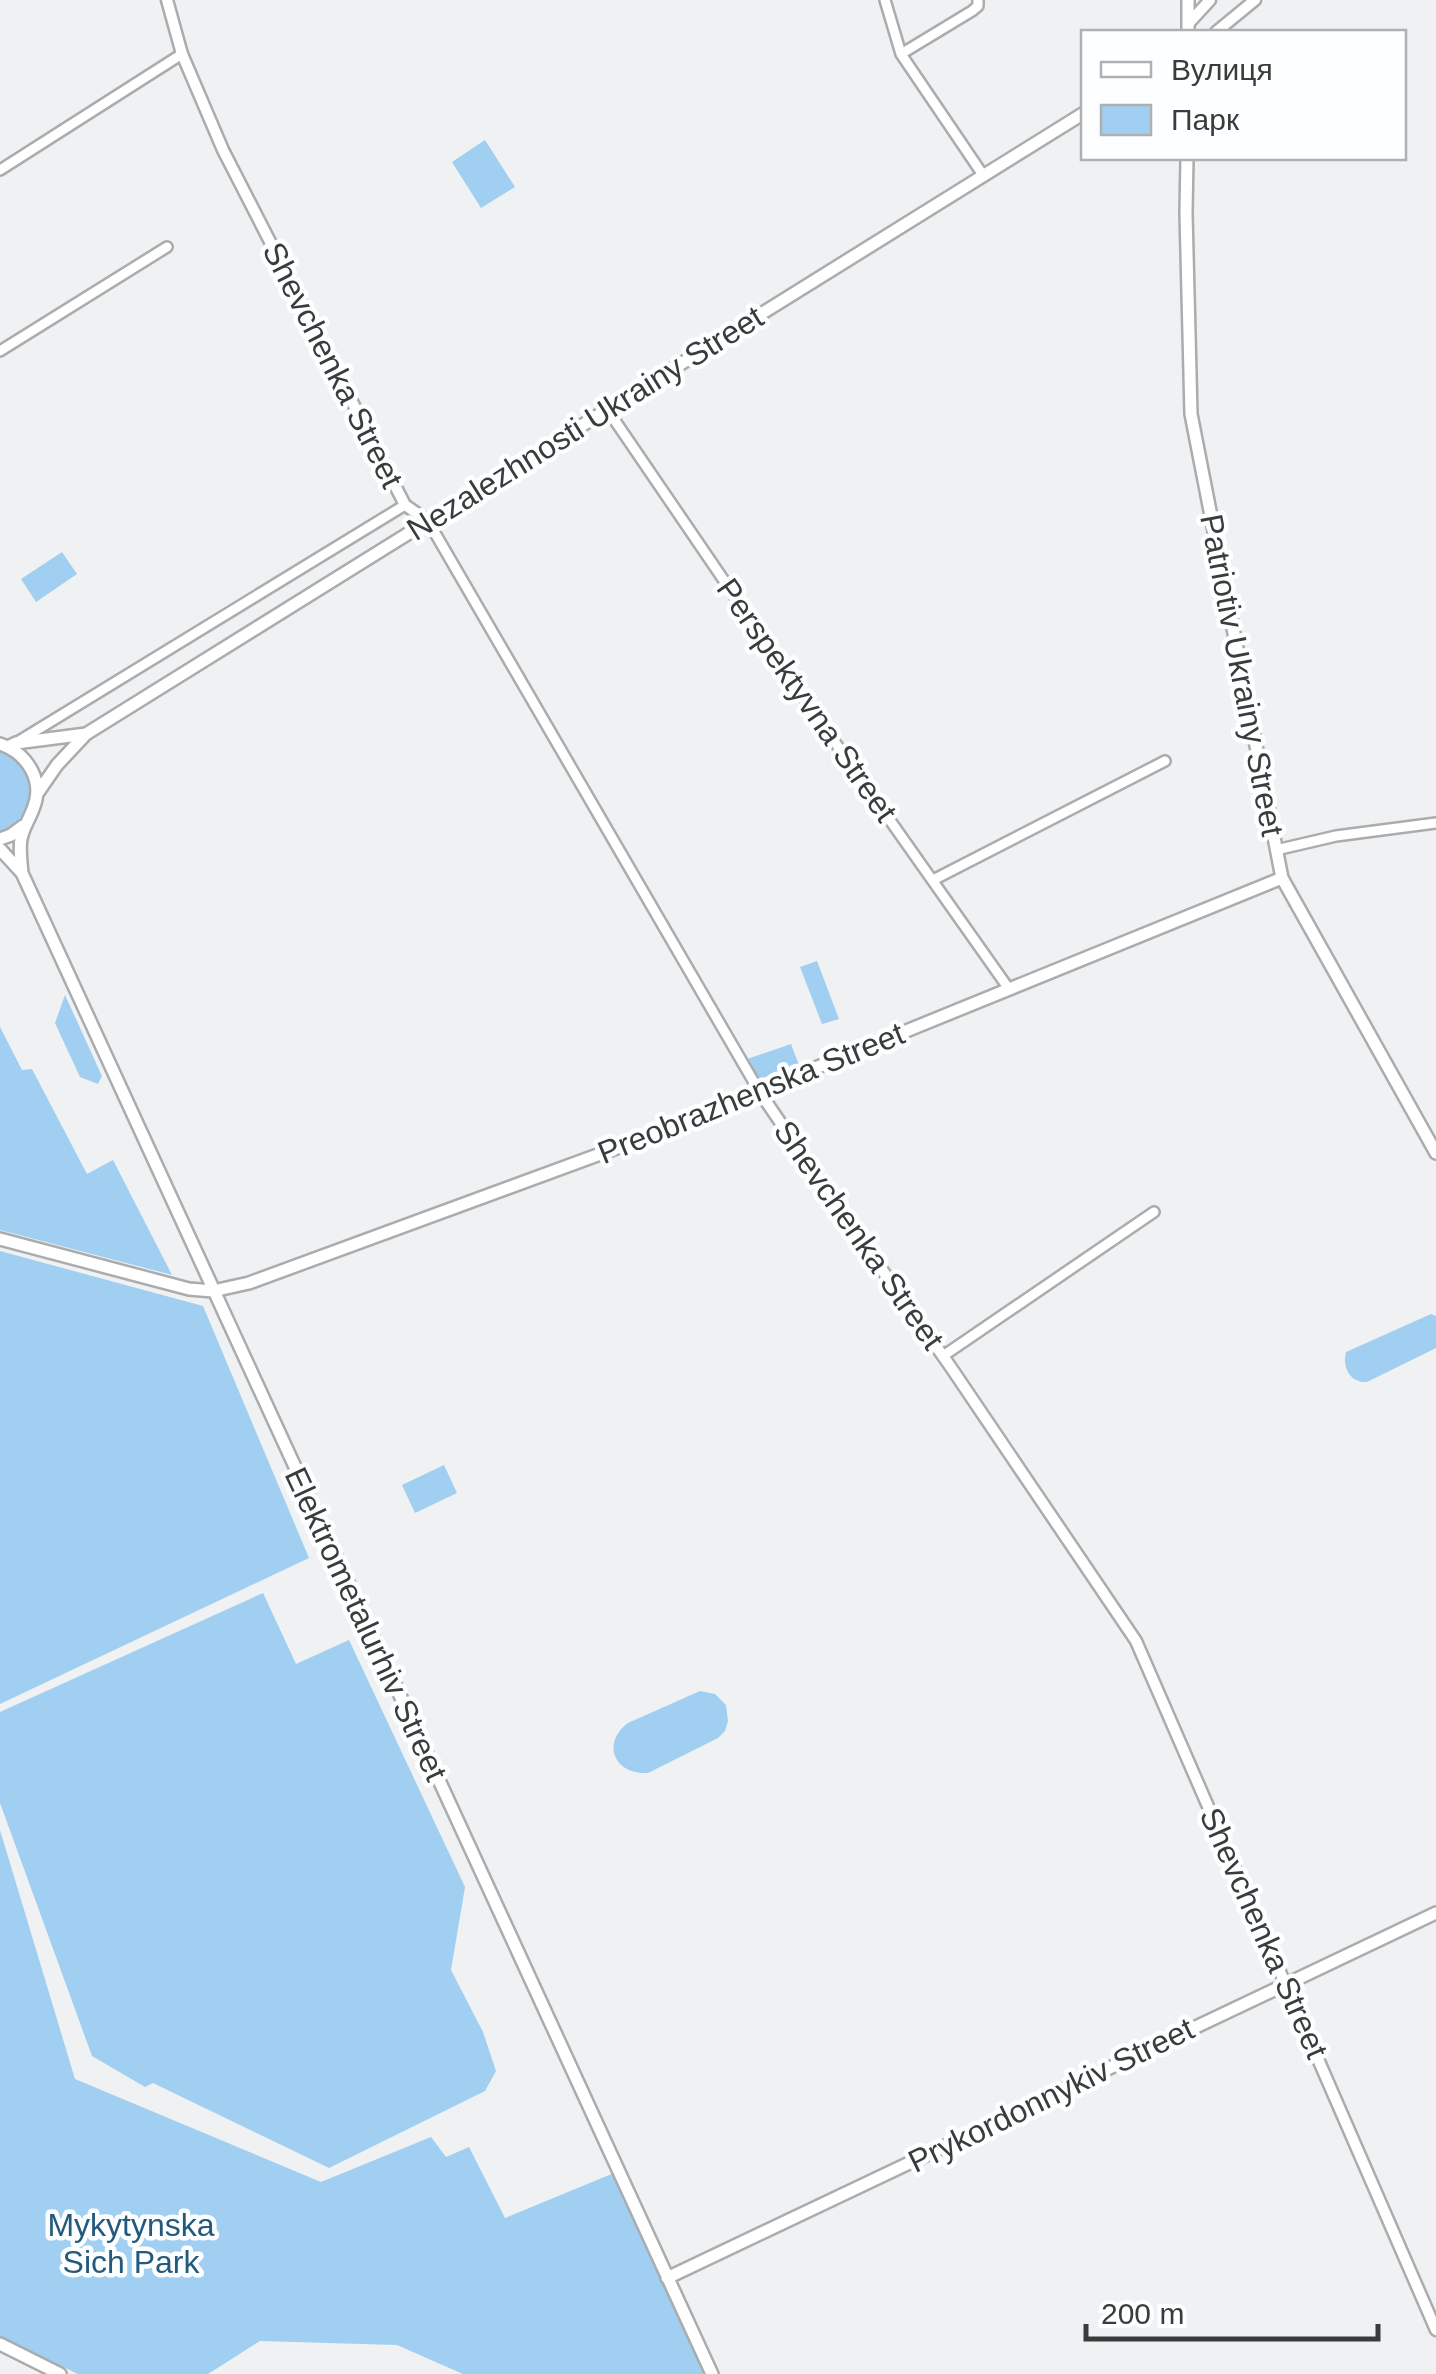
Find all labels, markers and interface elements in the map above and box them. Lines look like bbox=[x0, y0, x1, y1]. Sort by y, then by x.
legend bbox=[1081, 30, 1406, 160]
text: Вулиця bbox=[1171, 53, 1273, 86]
text: Парк bbox=[1171, 103, 1240, 136]
street label: Shevchenka Street bbox=[256, 236, 410, 494]
street label: Nezalezhnosti Ukrainy Street bbox=[400, 298, 770, 548]
street label: Patriotiv Ukrainy Street bbox=[1193, 511, 1291, 839]
street label: Perspektyvna Street bbox=[710, 572, 904, 828]
street label: Preobrazhenska Street bbox=[593, 1015, 910, 1171]
street label: Shevchenka Street bbox=[767, 1114, 951, 1356]
street label: Elektrometalurhiv Street bbox=[278, 1462, 455, 1786]
street label: Shevchenka Street bbox=[1193, 1802, 1335, 2064]
street label: Prykordonnykiv Street bbox=[902, 2010, 1200, 2180]
park label: Mykytynska Sich Park bbox=[47, 2207, 215, 2280]
scale bar bbox=[1086, 2279, 1378, 2341]
text: 200 m bbox=[1101, 2297, 1184, 2330]

